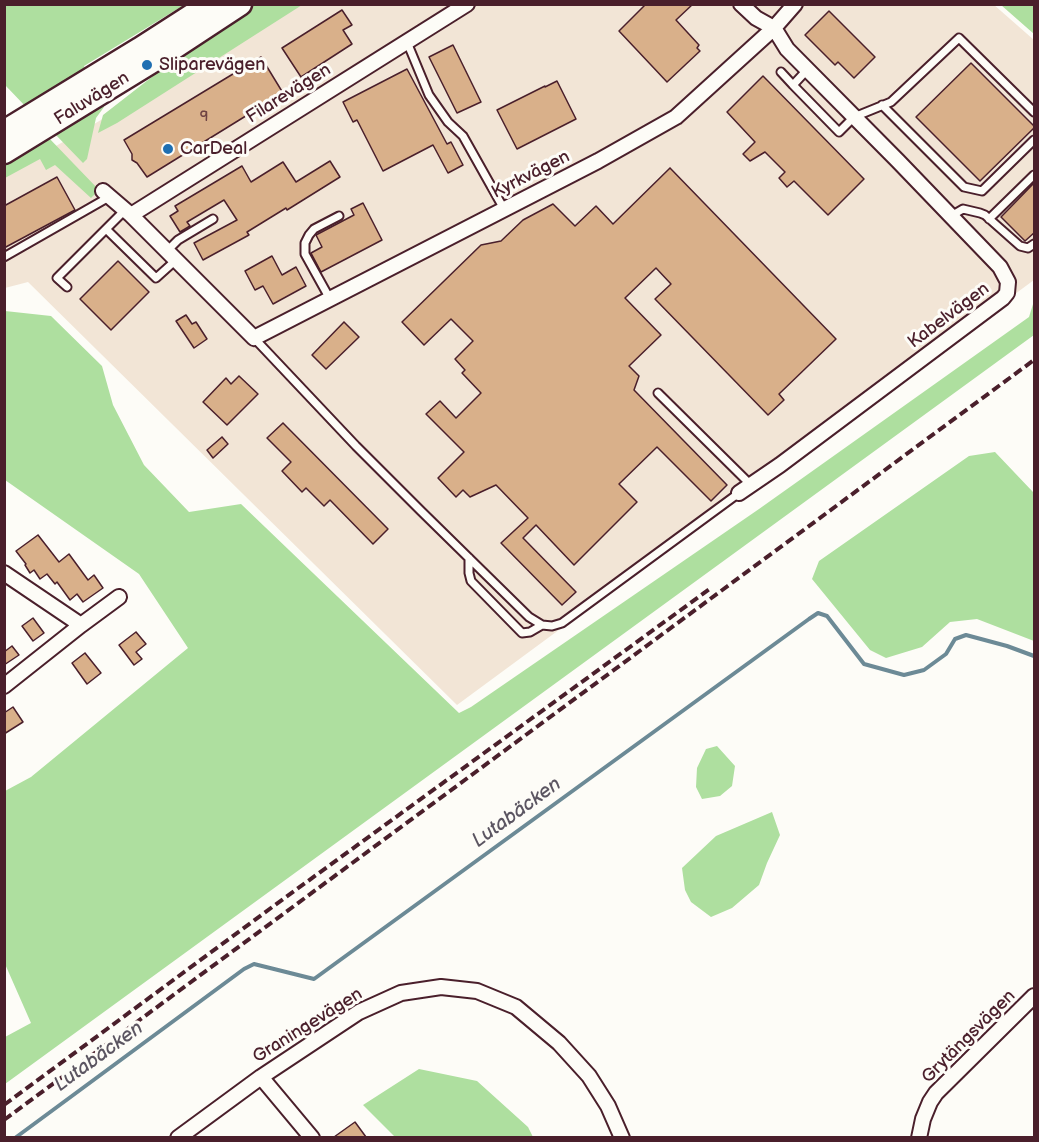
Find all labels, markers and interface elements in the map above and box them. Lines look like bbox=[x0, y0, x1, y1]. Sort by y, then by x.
place label: Sliparevägen bbox=[159, 54, 265, 76]
marker: Sliparevägen bbox=[140, 58, 154, 72]
street label: Filarevägen bbox=[243, 60, 335, 128]
street label: Faluvägen bbox=[51, 68, 133, 130]
house number: 9 bbox=[200, 108, 208, 126]
place label: CarDeal bbox=[180, 138, 247, 160]
marker: CarDeal bbox=[161, 142, 175, 156]
street label: Kyrkvägen bbox=[488, 146, 574, 204]
street label: Kabelvägen bbox=[904, 278, 994, 354]
water label: Lutabäcken bbox=[468, 773, 566, 853]
street label: Graningevägen bbox=[249, 984, 367, 1068]
street label: Grytängsvägen bbox=[918, 986, 1020, 1088]
water label: Lutabäcken bbox=[50, 1017, 148, 1097]

